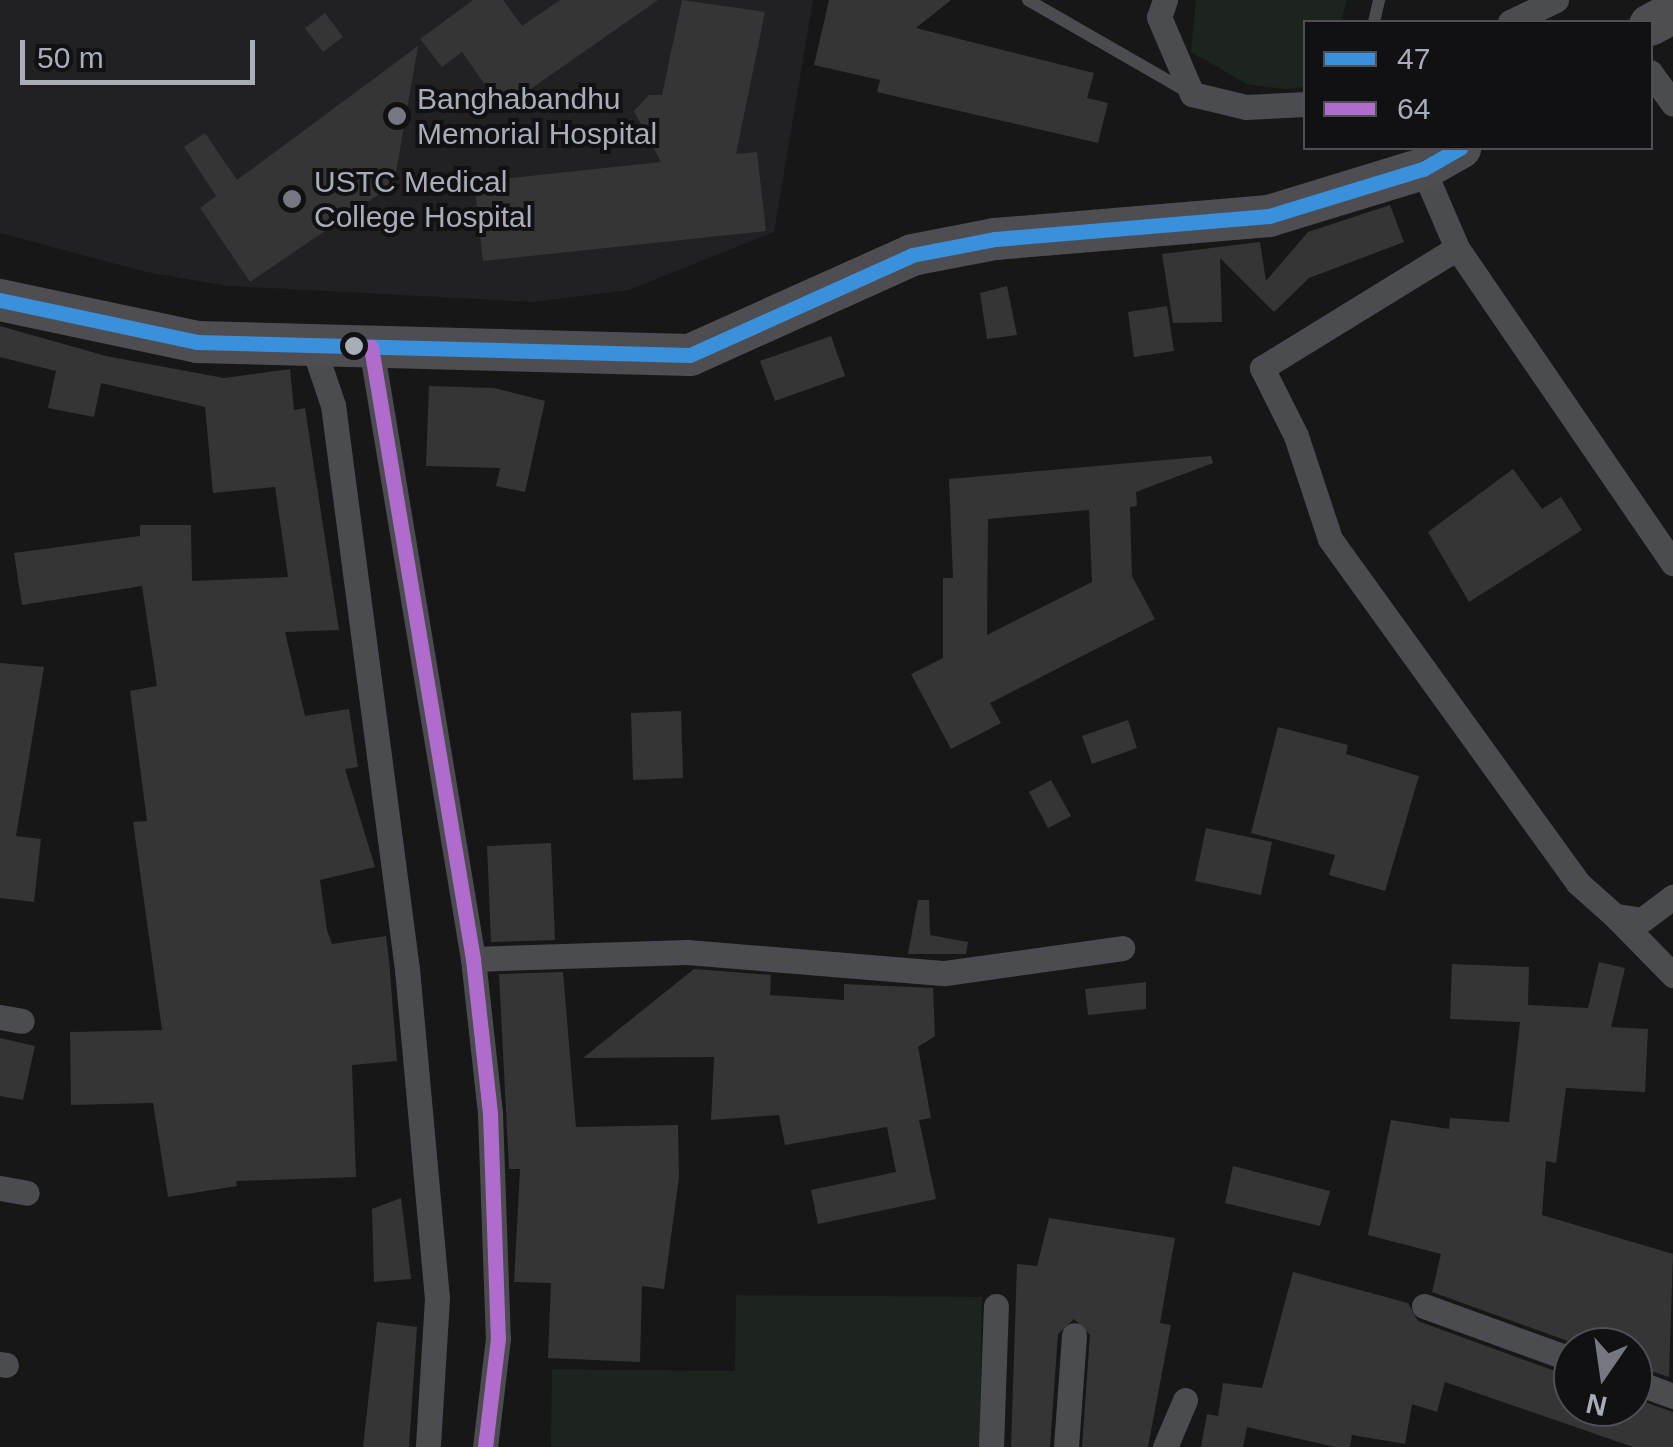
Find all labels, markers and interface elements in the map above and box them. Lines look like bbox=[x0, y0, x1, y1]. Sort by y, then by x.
scale bar bbox=[25, 20, 260, 82]
legend bbox=[1303, 20, 1653, 150]
text: 50 m bbox=[37, 41, 104, 74]
text: 47 bbox=[1397, 42, 1430, 75]
place label: Banghabandhu Memorial Hospital bbox=[417, 81, 657, 152]
text: 64 bbox=[1397, 92, 1430, 125]
marker: Banghabandhu Memorial Hospital bbox=[386, 105, 408, 127]
place label: USTC Medical College Hospital bbox=[314, 164, 532, 234]
marker: USTC Medical College Hospital bbox=[279, 186, 305, 212]
unlabelled marker bbox=[344, 336, 364, 356]
north arrow bbox=[1553, 1327, 1653, 1427]
text: N bbox=[1583, 1387, 1610, 1422]

